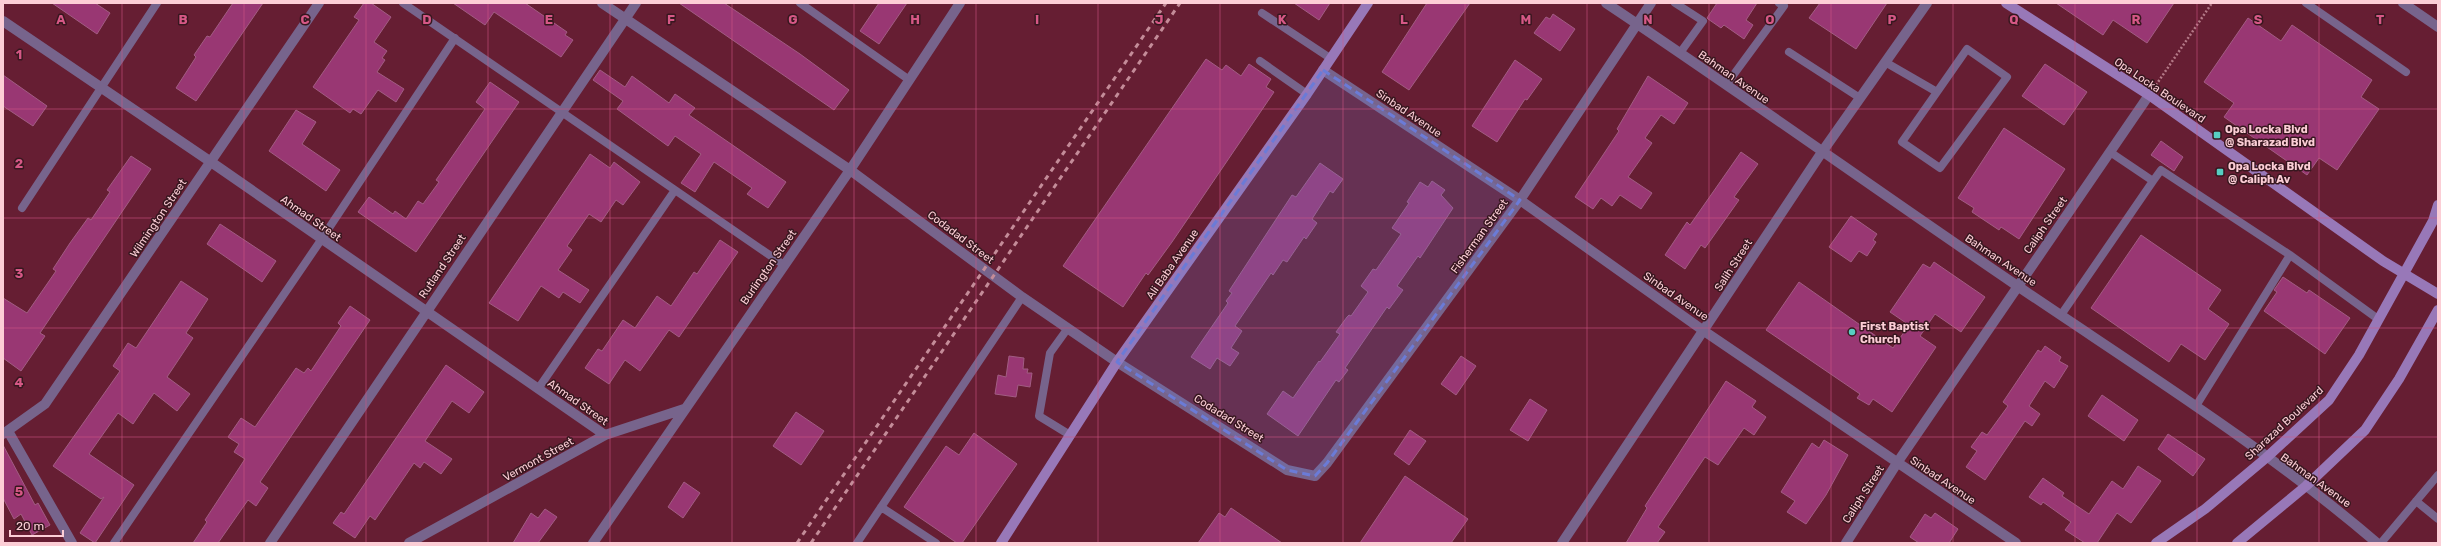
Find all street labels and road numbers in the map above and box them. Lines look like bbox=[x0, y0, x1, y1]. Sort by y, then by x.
street label: Bahman Avenue bbox=[1696, 48, 1772, 107]
street label: Opa Locka Boulevard bbox=[2112, 55, 2208, 126]
street label: Sinbad Avenue bbox=[1373, 87, 1444, 140]
street label: Wilmington Street bbox=[127, 176, 190, 260]
street label: Ahmad Street bbox=[278, 193, 344, 244]
street label: Caliph Street bbox=[2021, 194, 2070, 256]
street label: Fisherman Street bbox=[1448, 196, 1511, 276]
street label: Codadad Street bbox=[925, 208, 997, 267]
street label: Burlington Street bbox=[738, 227, 800, 307]
street label: Ali Baba Avenue bbox=[1143, 227, 1201, 302]
street label: Rutland Street bbox=[416, 231, 469, 301]
street label: Bahman Avenue bbox=[1962, 232, 2039, 289]
street label: Salih Street bbox=[1712, 236, 1755, 294]
street label: Sinbad Avenue bbox=[1641, 269, 1711, 324]
street label: Ahmad Street bbox=[545, 377, 611, 428]
street label: Sharazad Boulevard bbox=[2243, 384, 2326, 463]
street label: Codadad Street bbox=[1191, 392, 1267, 445]
street label: Vermont Street bbox=[501, 434, 576, 484]
street label: Bahman Avenue bbox=[2278, 451, 2353, 510]
street label: Sinbad Avenue bbox=[1907, 454, 1978, 507]
street label: Caliph Street bbox=[1840, 462, 1887, 526]

